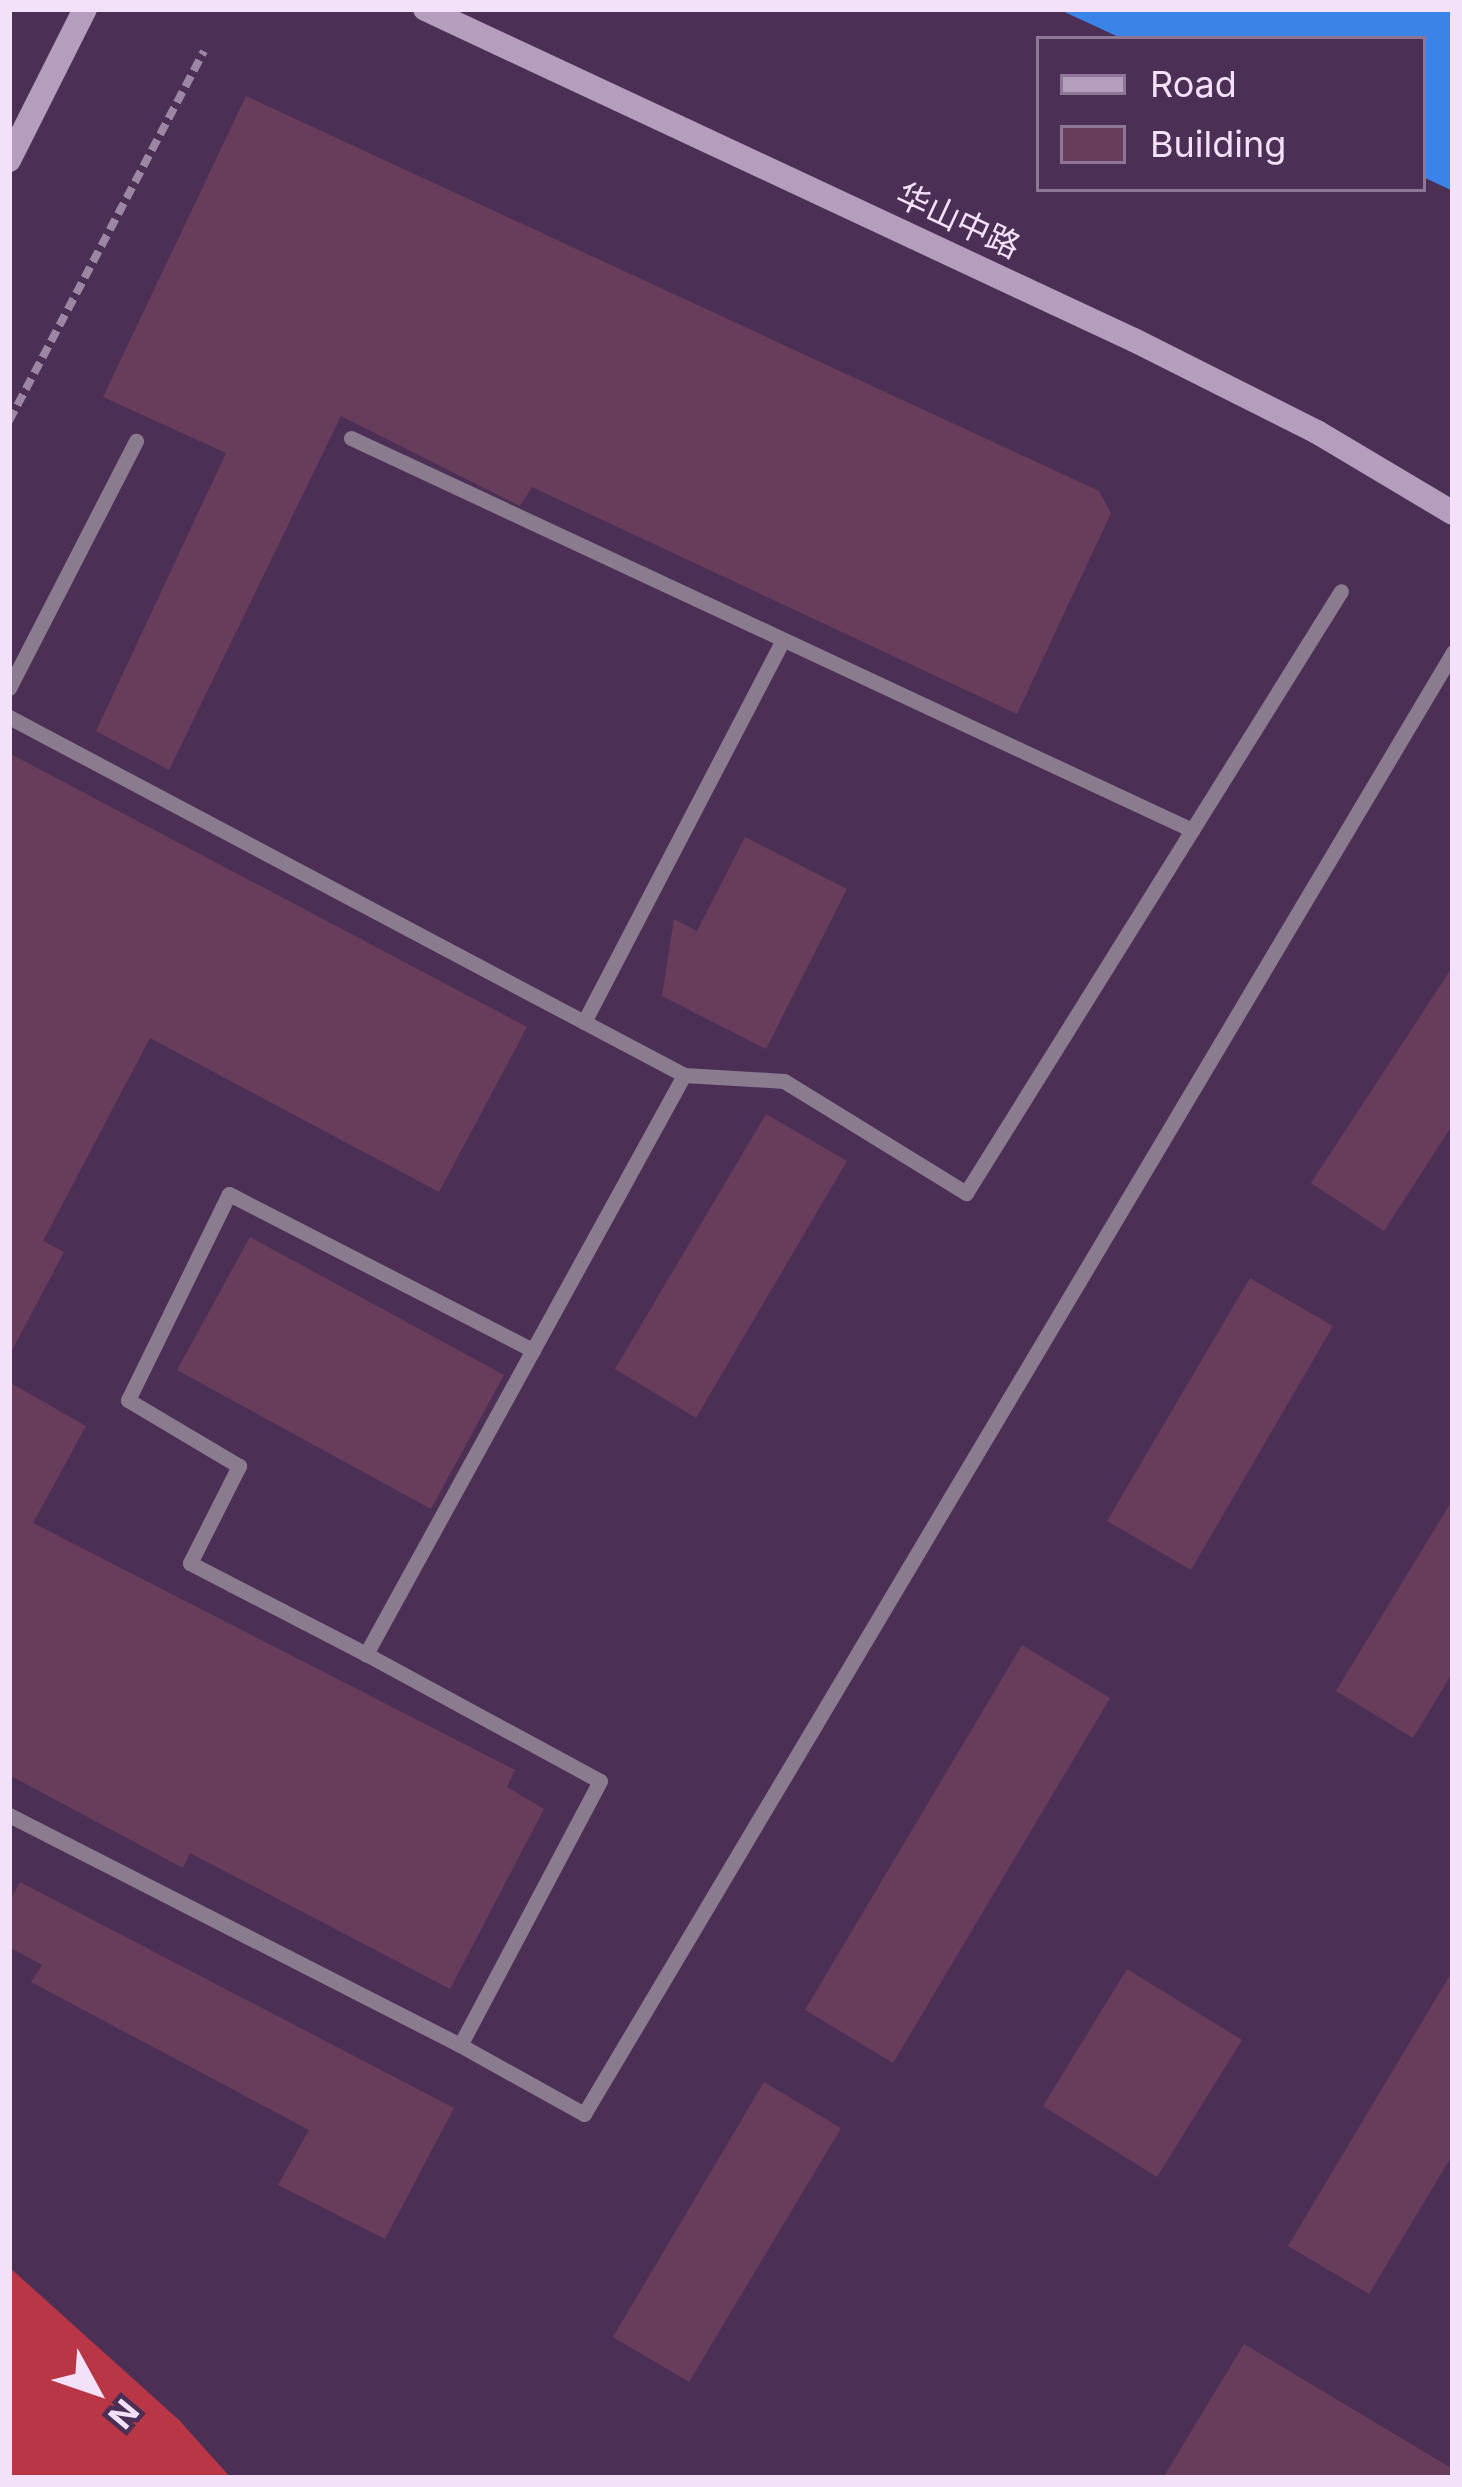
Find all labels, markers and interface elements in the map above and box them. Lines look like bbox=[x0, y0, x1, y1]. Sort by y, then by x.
legend bbox=[1036, 36, 1426, 192]
text: Road bbox=[1150, 62, 1237, 106]
text: Building bbox=[1150, 122, 1286, 166]
street label: 华山中路 bbox=[890, 175, 1026, 267]
north arrow bbox=[36, 2331, 156, 2451]
text: N bbox=[100, 2392, 147, 2437]

